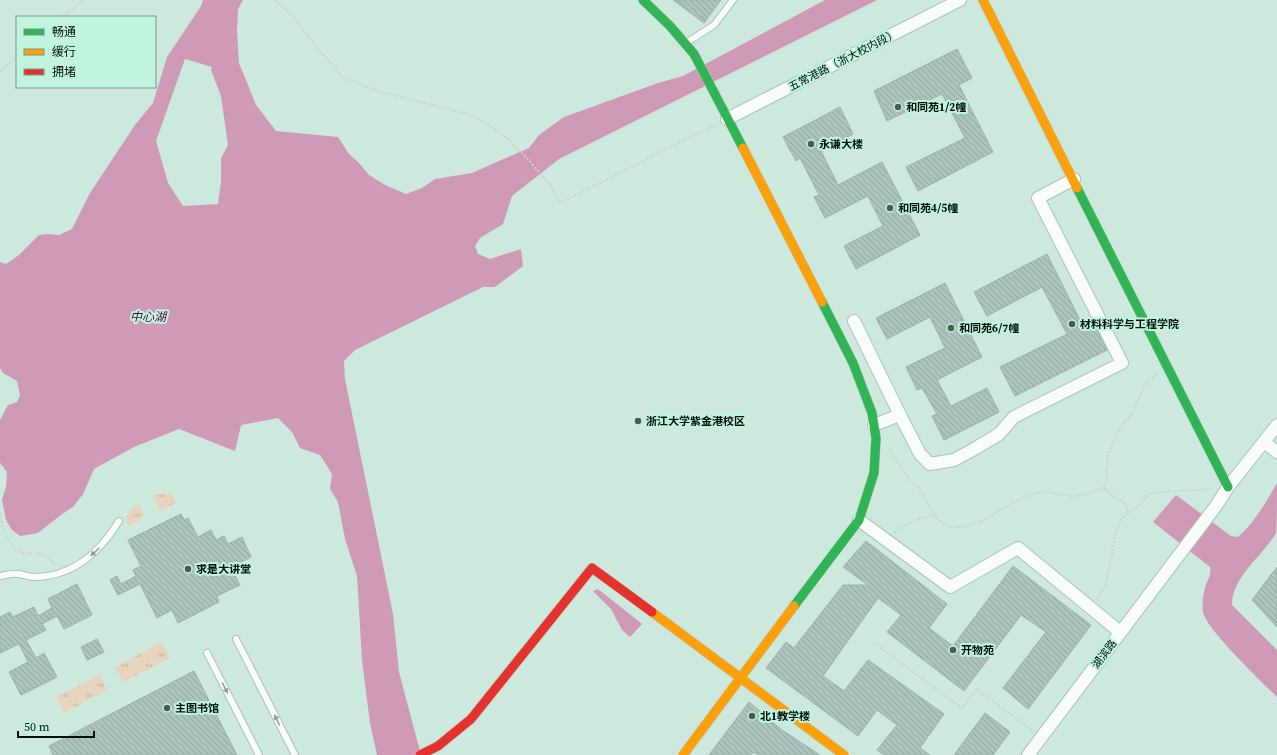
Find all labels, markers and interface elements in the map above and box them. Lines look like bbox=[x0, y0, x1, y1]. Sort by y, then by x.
legend bbox=[16, 16, 156, 88]
text: 畅通 bbox=[52, 24, 76, 40]
street label: 五常港路（浙大校内段） bbox=[786, 26, 901, 95]
text: 缓行 bbox=[52, 44, 76, 60]
text: 拥堵 bbox=[52, 64, 76, 80]
place label: 和同苑1/2幢 bbox=[906, 100, 966, 115]
marker: 和同苑1/2幢 bbox=[893, 102, 903, 112]
place label: 永谦大楼 bbox=[819, 137, 863, 152]
marker: 永谦大楼 bbox=[806, 139, 816, 149]
place label: 和同苑4/5幢 bbox=[898, 201, 958, 216]
marker: 和同苑4/5幢 bbox=[885, 203, 895, 213]
water label: 中心湖 bbox=[130, 309, 168, 325]
place label: 材料科学与工程学院 bbox=[1080, 317, 1179, 332]
marker: 材料科学与工程学院 bbox=[1067, 319, 1077, 329]
place label: 和同苑6/7幢 bbox=[959, 321, 1019, 336]
marker: 和同苑6/7幢 bbox=[946, 323, 956, 333]
place label: 浙江大学紫金港校区 bbox=[646, 414, 745, 429]
marker: 浙江大学紫金港校区 bbox=[633, 416, 643, 426]
one-way arrow bbox=[90, 547, 100, 556]
place label: 求是大讲堂 bbox=[196, 562, 251, 577]
marker: 求是大讲堂 bbox=[183, 564, 193, 574]
street label: 湖滨路 bbox=[1088, 637, 1120, 672]
place label: 开物苑 bbox=[961, 643, 994, 658]
marker: 开物苑 bbox=[948, 645, 958, 655]
one-way arrow bbox=[222, 682, 228, 694]
place label: 主图书馆 bbox=[175, 701, 219, 716]
marker: 主图书馆 bbox=[162, 703, 172, 713]
place label: 北1教学楼 bbox=[760, 709, 810, 724]
marker: 北1教学楼 bbox=[747, 711, 757, 721]
scale bar bbox=[18, 713, 94, 739]
one-way arrow bbox=[274, 715, 281, 726]
text: 50 m bbox=[24, 719, 50, 735]

